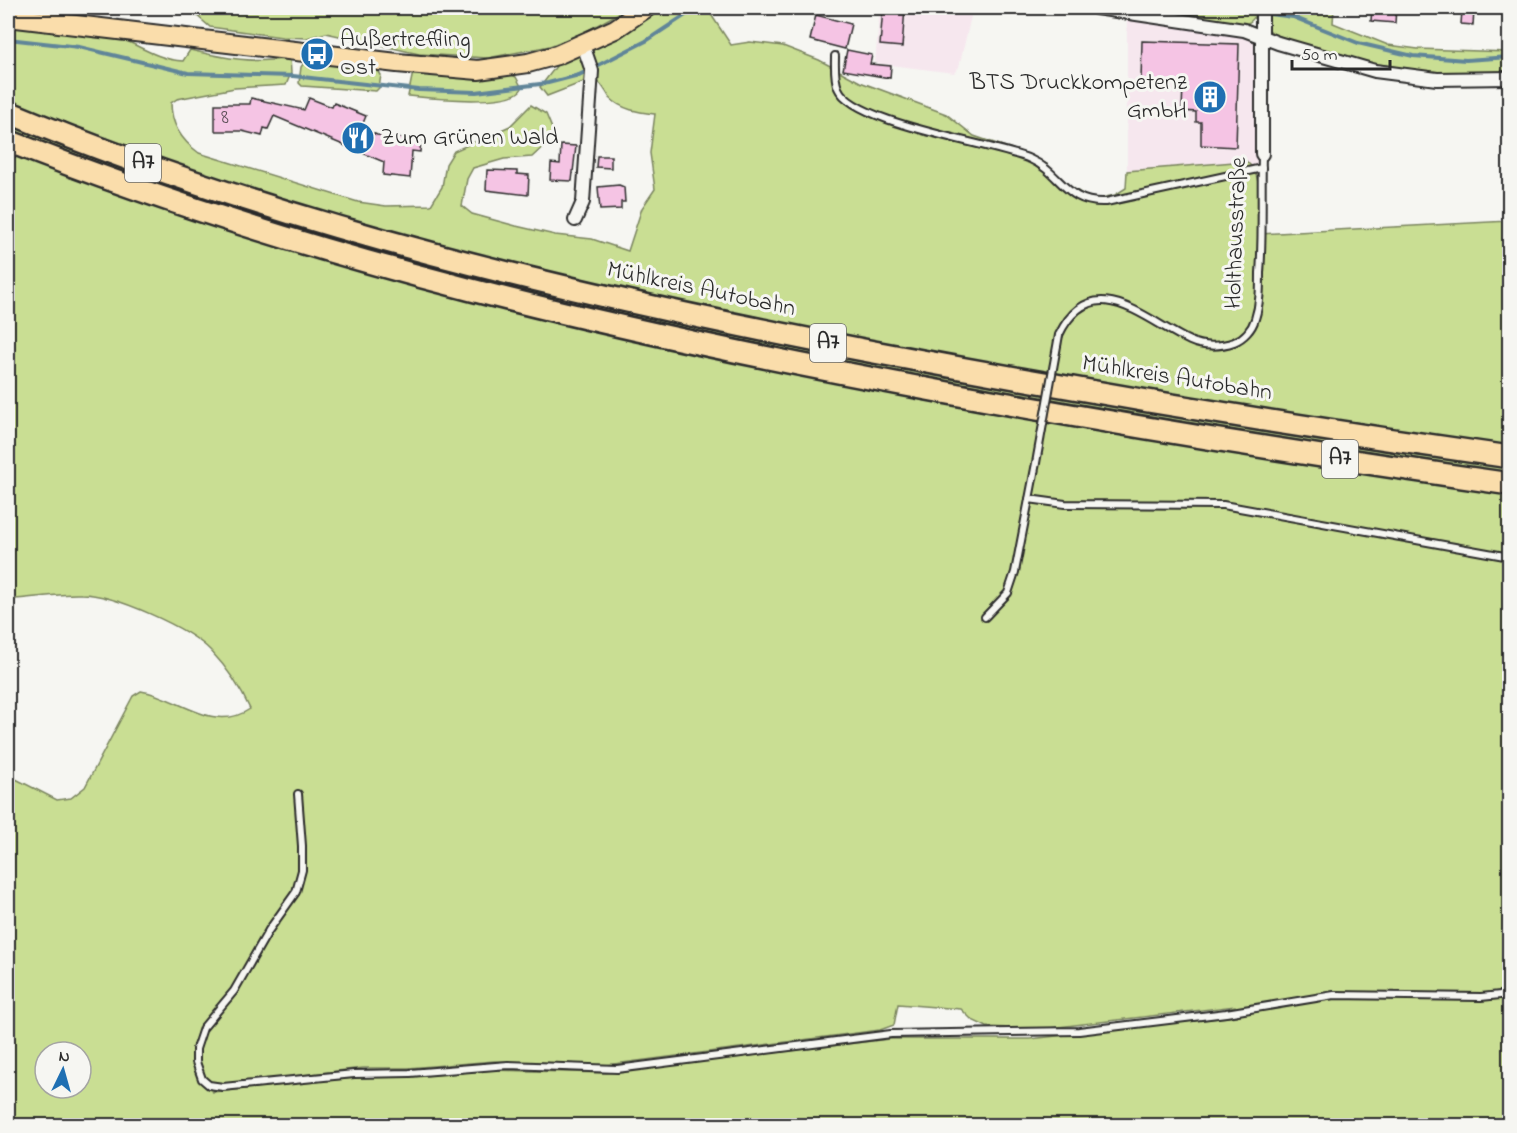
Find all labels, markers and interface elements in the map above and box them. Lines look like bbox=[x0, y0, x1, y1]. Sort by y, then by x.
place label: Außertreffling Ost bbox=[340, 23, 471, 86]
scale bar bbox=[1292, 33, 1390, 71]
bus stop icon: Außertreffling Ost bbox=[299, 36, 335, 72]
text: 50 m bbox=[1301, 43, 1338, 69]
place label: BTS Druckkompetenz GmbH bbox=[969, 66, 1188, 129]
building icon: BTS Druckkompetenz GmbH bbox=[1192, 79, 1228, 115]
house number: 8 bbox=[221, 103, 229, 133]
restaurant icon: Zum Grünen Wald bbox=[340, 120, 376, 156]
place label: Zum Grünen Wald bbox=[381, 121, 559, 156]
road number: A7 bbox=[125, 144, 161, 182]
street label: Holthausstraße bbox=[1217, 156, 1257, 310]
street label: Mühlkreis Autobahn bbox=[603, 253, 799, 327]
road number: A7 bbox=[810, 324, 846, 362]
street label: Mühlkreis Autobahn bbox=[1079, 347, 1275, 411]
road number: A7 bbox=[1322, 440, 1358, 478]
north arrow bbox=[33, 1040, 93, 1100]
text: N bbox=[58, 1045, 71, 1069]

